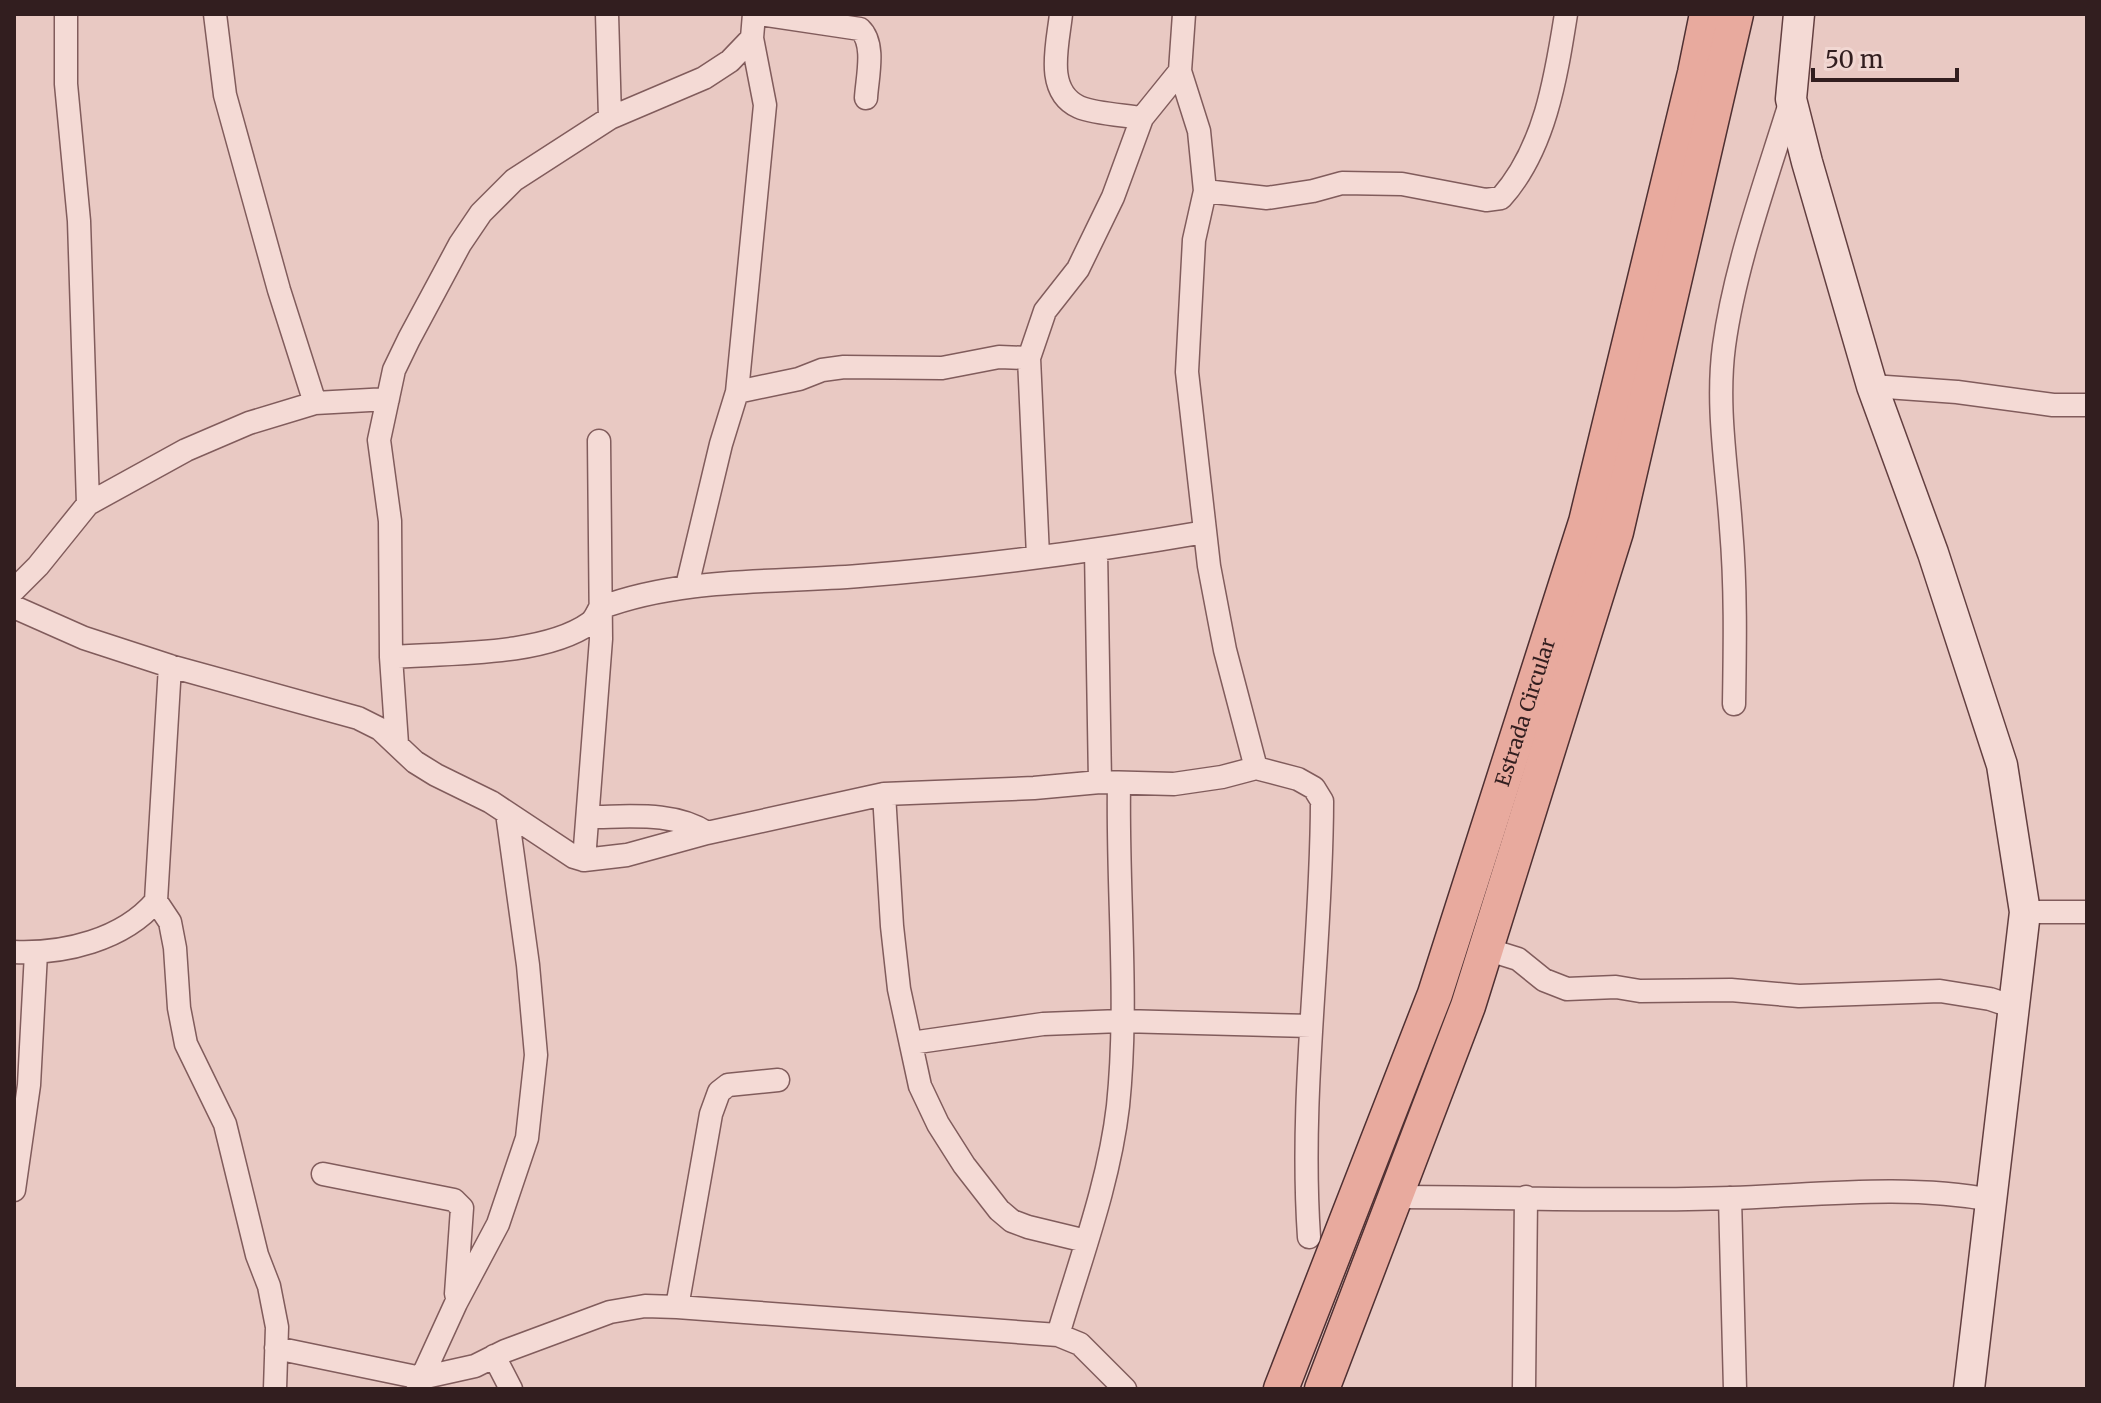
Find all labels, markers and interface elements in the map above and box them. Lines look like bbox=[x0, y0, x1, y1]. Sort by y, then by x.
scale bar bbox=[1813, 32, 1957, 82]
text: 50 m bbox=[1825, 44, 1884, 75]
street label: Estrada Circular bbox=[1489, 635, 1560, 789]

